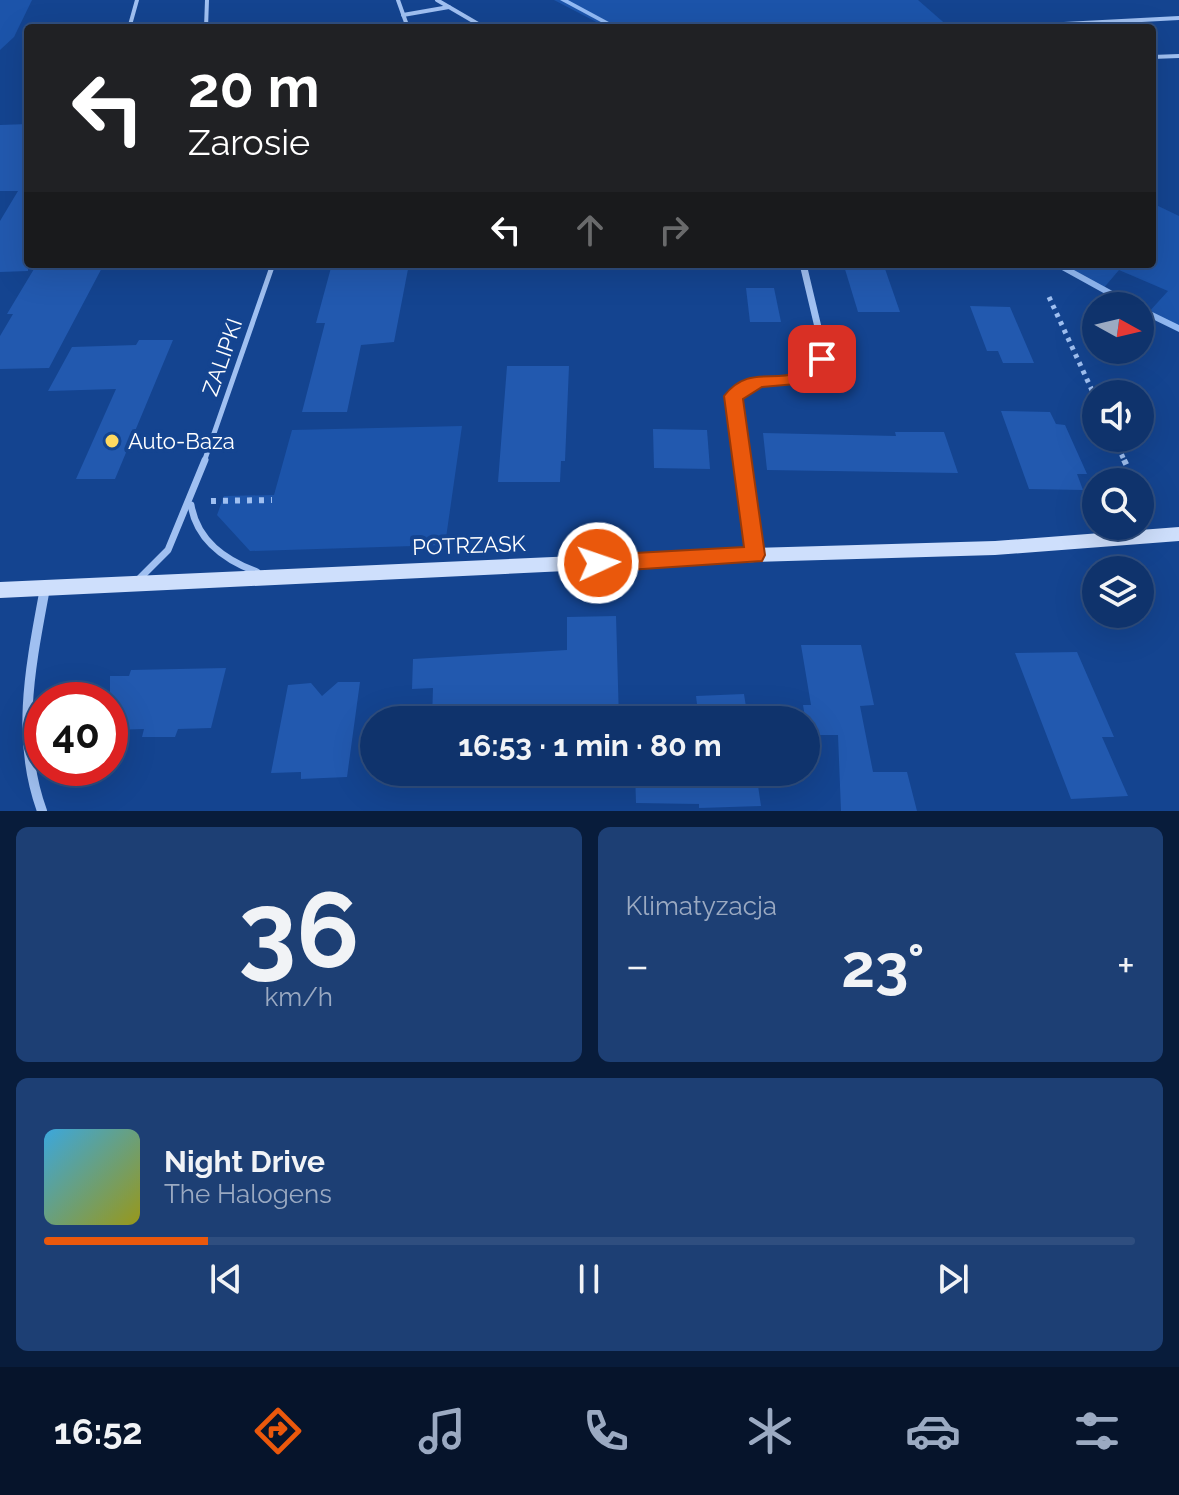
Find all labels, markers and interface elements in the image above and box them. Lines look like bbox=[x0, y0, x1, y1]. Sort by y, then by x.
text: 20 m bbox=[188, 54, 320, 120]
icon: left bbox=[56, 56, 160, 160]
text: Zarosie bbox=[188, 121, 310, 163]
icon: left bbox=[484, 208, 528, 252]
icon: ahead bbox=[568, 208, 612, 252]
icon: right bbox=[652, 208, 696, 252]
north arrow bbox=[1082, 292, 1154, 364]
map controls bbox=[1082, 292, 1154, 628]
street label: ZALIPKI bbox=[197, 315, 247, 399]
pin bbox=[788, 325, 856, 393]
icon: arrive bbox=[800, 337, 844, 381]
button: sound bbox=[1082, 380, 1154, 452]
place label: Auto-Baza bbox=[128, 428, 235, 454]
marker: Auto-Baza bbox=[103, 432, 121, 450]
button: search bbox=[1082, 468, 1154, 540]
position arrow bbox=[556, 521, 640, 605]
street label: POTRZASK bbox=[412, 530, 527, 560]
button: layers bbox=[1082, 556, 1154, 628]
speed limit sign: 40 bbox=[24, 682, 128, 786]
text: 16:53 · 1 min · 80 m bbox=[458, 728, 722, 763]
text: 36 bbox=[238, 869, 359, 991]
text: Klimatyzacja bbox=[626, 891, 777, 921]
text: 23° bbox=[841, 931, 925, 1001]
text: − bbox=[626, 940, 649, 991]
text: + bbox=[1117, 940, 1135, 991]
text: km/h bbox=[264, 982, 333, 1012]
text: Night Drive bbox=[164, 1144, 325, 1179]
text: The Halogens bbox=[164, 1179, 332, 1209]
icon: previous bbox=[204, 1257, 248, 1301]
icon: pause bbox=[567, 1257, 611, 1301]
icon: next bbox=[931, 1257, 975, 1301]
icon: directions bbox=[250, 1403, 306, 1459]
icon: music bbox=[414, 1403, 470, 1459]
icon: phone bbox=[578, 1403, 634, 1459]
icon: climate bbox=[742, 1403, 798, 1459]
icon: car bbox=[905, 1403, 961, 1459]
icon: filters bbox=[1069, 1403, 1125, 1459]
text: 16:52 bbox=[54, 1410, 143, 1452]

